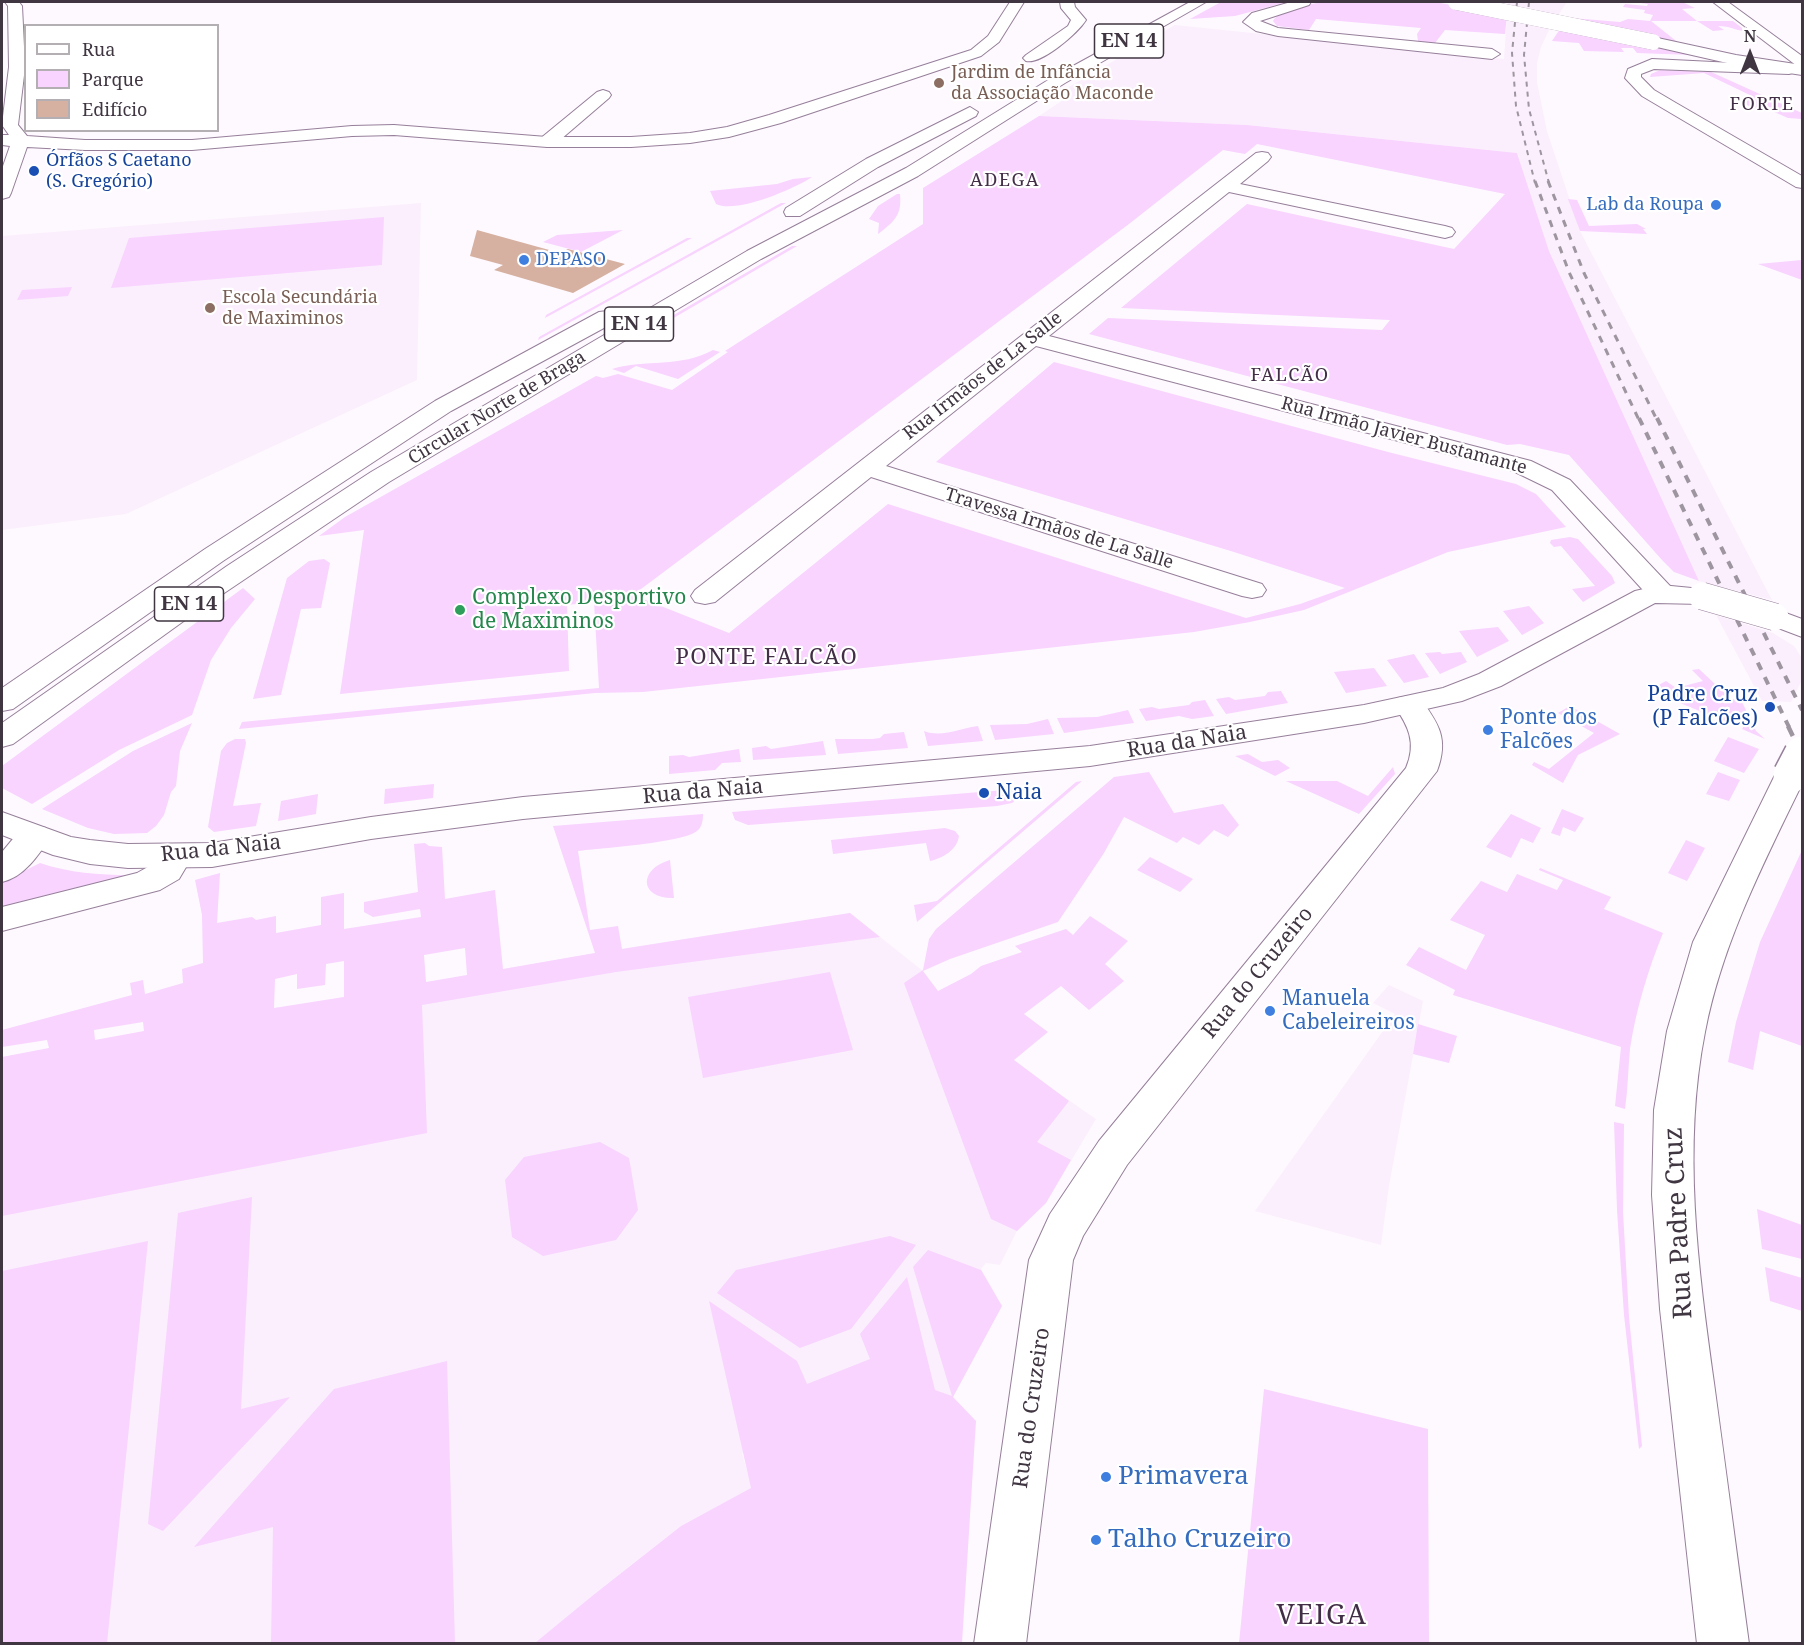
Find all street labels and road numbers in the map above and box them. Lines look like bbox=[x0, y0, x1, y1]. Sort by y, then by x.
road number: EN 14 bbox=[1094, 24, 1164, 58]
road number: EN 14 bbox=[604, 307, 674, 341]
street label: Rua Irmãos de La Salle bbox=[899, 307, 1067, 445]
street label: Circular Norte de Braga bbox=[404, 346, 590, 470]
street label: Rua Irmão Javier Bustamante bbox=[1279, 393, 1529, 479]
street label: Travessa Irmãos de La Salle bbox=[942, 484, 1176, 574]
road number: EN 14 bbox=[154, 587, 224, 621]
street label: Rua da Naia bbox=[1125, 720, 1249, 764]
street label: Rua da Naia bbox=[642, 774, 764, 810]
street label: Rua da Naia bbox=[160, 830, 282, 868]
street label: Rua do Cruzeiro bbox=[1197, 902, 1319, 1044]
street label: Rua Padre Cruz bbox=[1658, 1126, 1700, 1320]
street label: Rua do Cruzeiro bbox=[1008, 1326, 1056, 1490]

